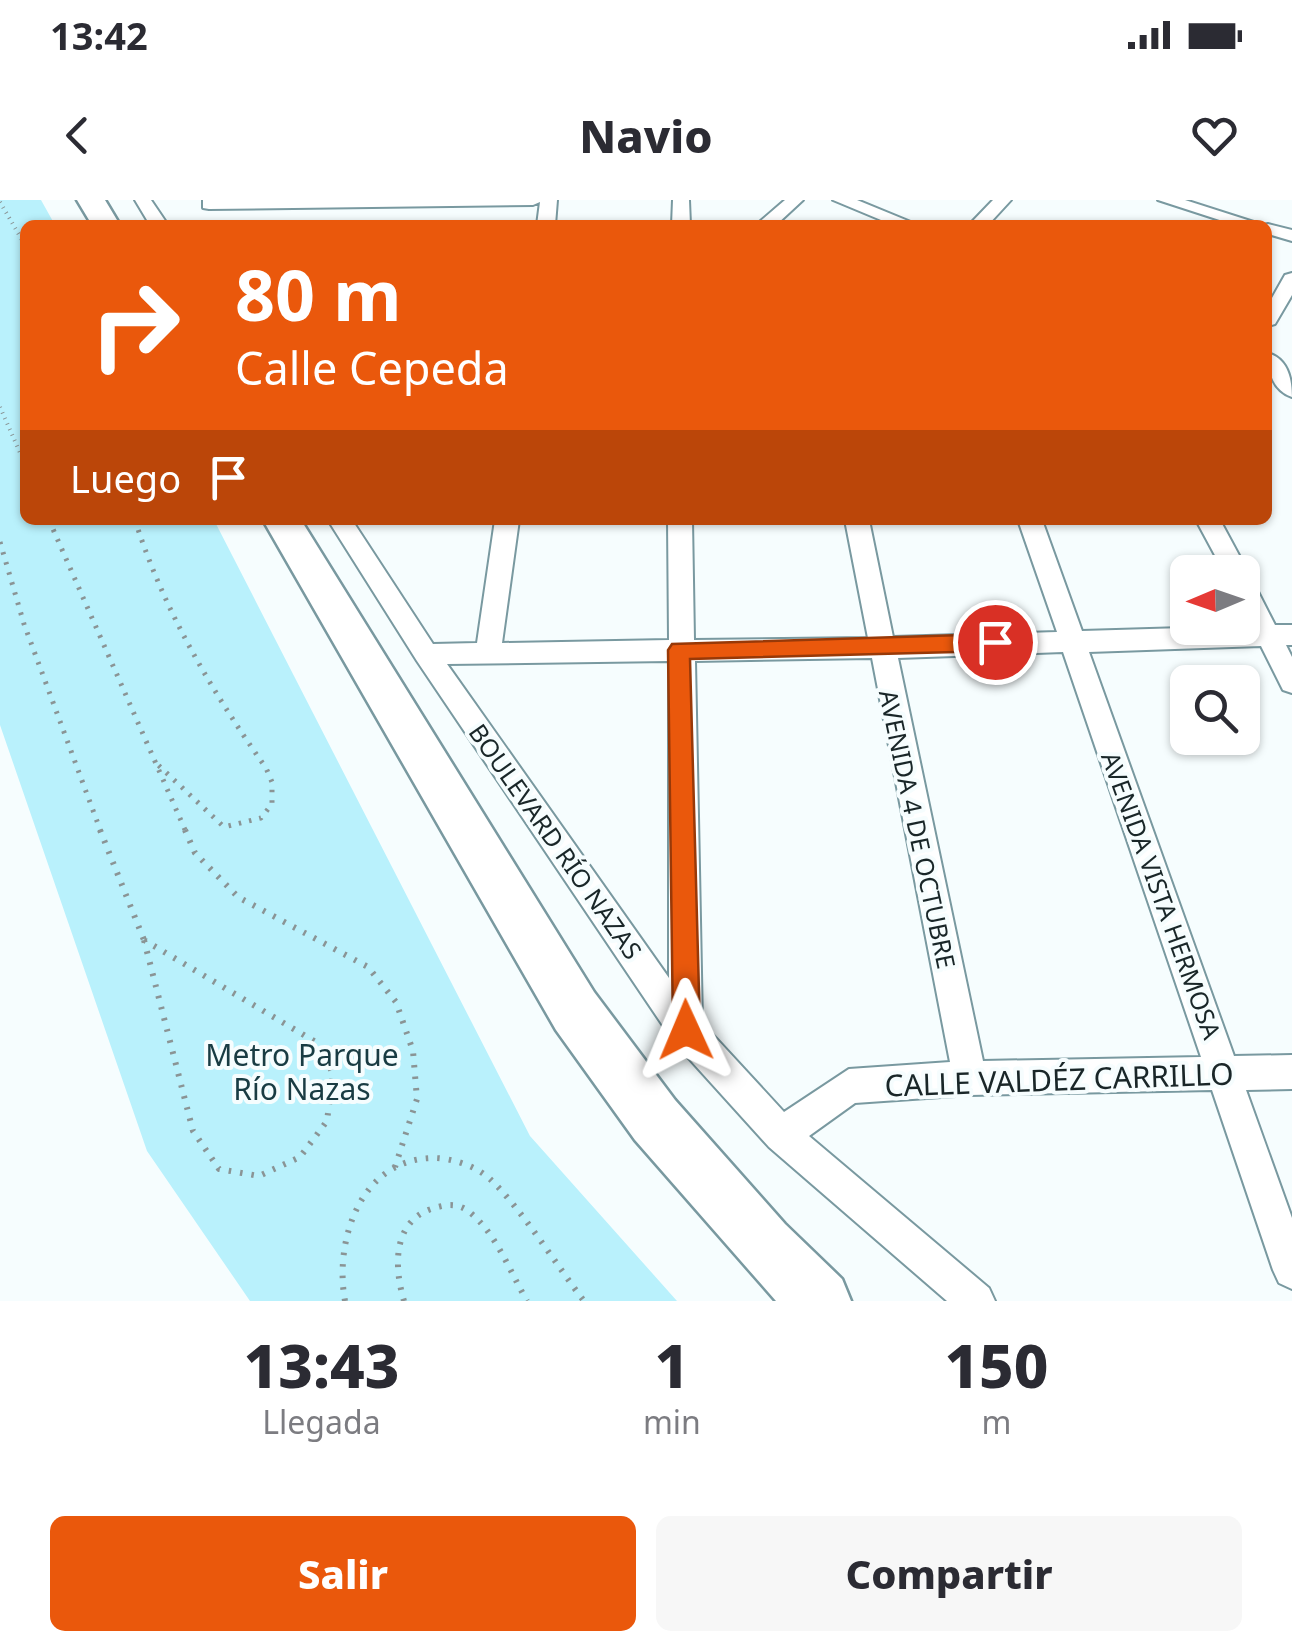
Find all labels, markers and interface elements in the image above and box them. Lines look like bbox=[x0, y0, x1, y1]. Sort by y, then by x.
text: 13:42 bbox=[50, 9, 148, 61]
text: Navio bbox=[579, 105, 713, 166]
icon: back bbox=[50, 108, 105, 163]
icon: heart bbox=[1187, 108, 1242, 163]
text: 80 m bbox=[235, 246, 402, 342]
icon: right bbox=[70, 260, 200, 390]
text: Calle Cepeda bbox=[235, 337, 509, 398]
icon: arrive bbox=[201, 450, 256, 505]
text: Luego bbox=[70, 452, 181, 504]
north arrow bbox=[1170, 555, 1260, 645]
map controls bbox=[1170, 555, 1260, 755]
pin bbox=[953, 600, 1038, 685]
icon: arrive bbox=[968, 615, 1023, 670]
button: search bbox=[1170, 665, 1260, 755]
street label: AVENIDA 4 DE OCTUBRE bbox=[872, 686, 964, 972]
street label: BOULEVARD RÍO NAZAS bbox=[462, 716, 650, 966]
street label: AVENIDA VISTA HERMOSA bbox=[1094, 747, 1230, 1043]
position arrow bbox=[634, 978, 738, 1082]
park label: Metro Parque Río Nazas bbox=[205, 1034, 399, 1109]
street label: CALLE VALDÉZ CARRILLO bbox=[884, 1052, 1234, 1106]
text: 13:43 bbox=[244, 1324, 399, 1406]
text: 1 bbox=[655, 1324, 689, 1406]
text: 150 bbox=[944, 1324, 1048, 1406]
text: Llegada bbox=[262, 1400, 381, 1443]
text: min bbox=[643, 1400, 701, 1443]
text: m bbox=[981, 1400, 1011, 1443]
button: Salir bbox=[50, 1516, 636, 1631]
button: Compartir bbox=[656, 1516, 1242, 1631]

